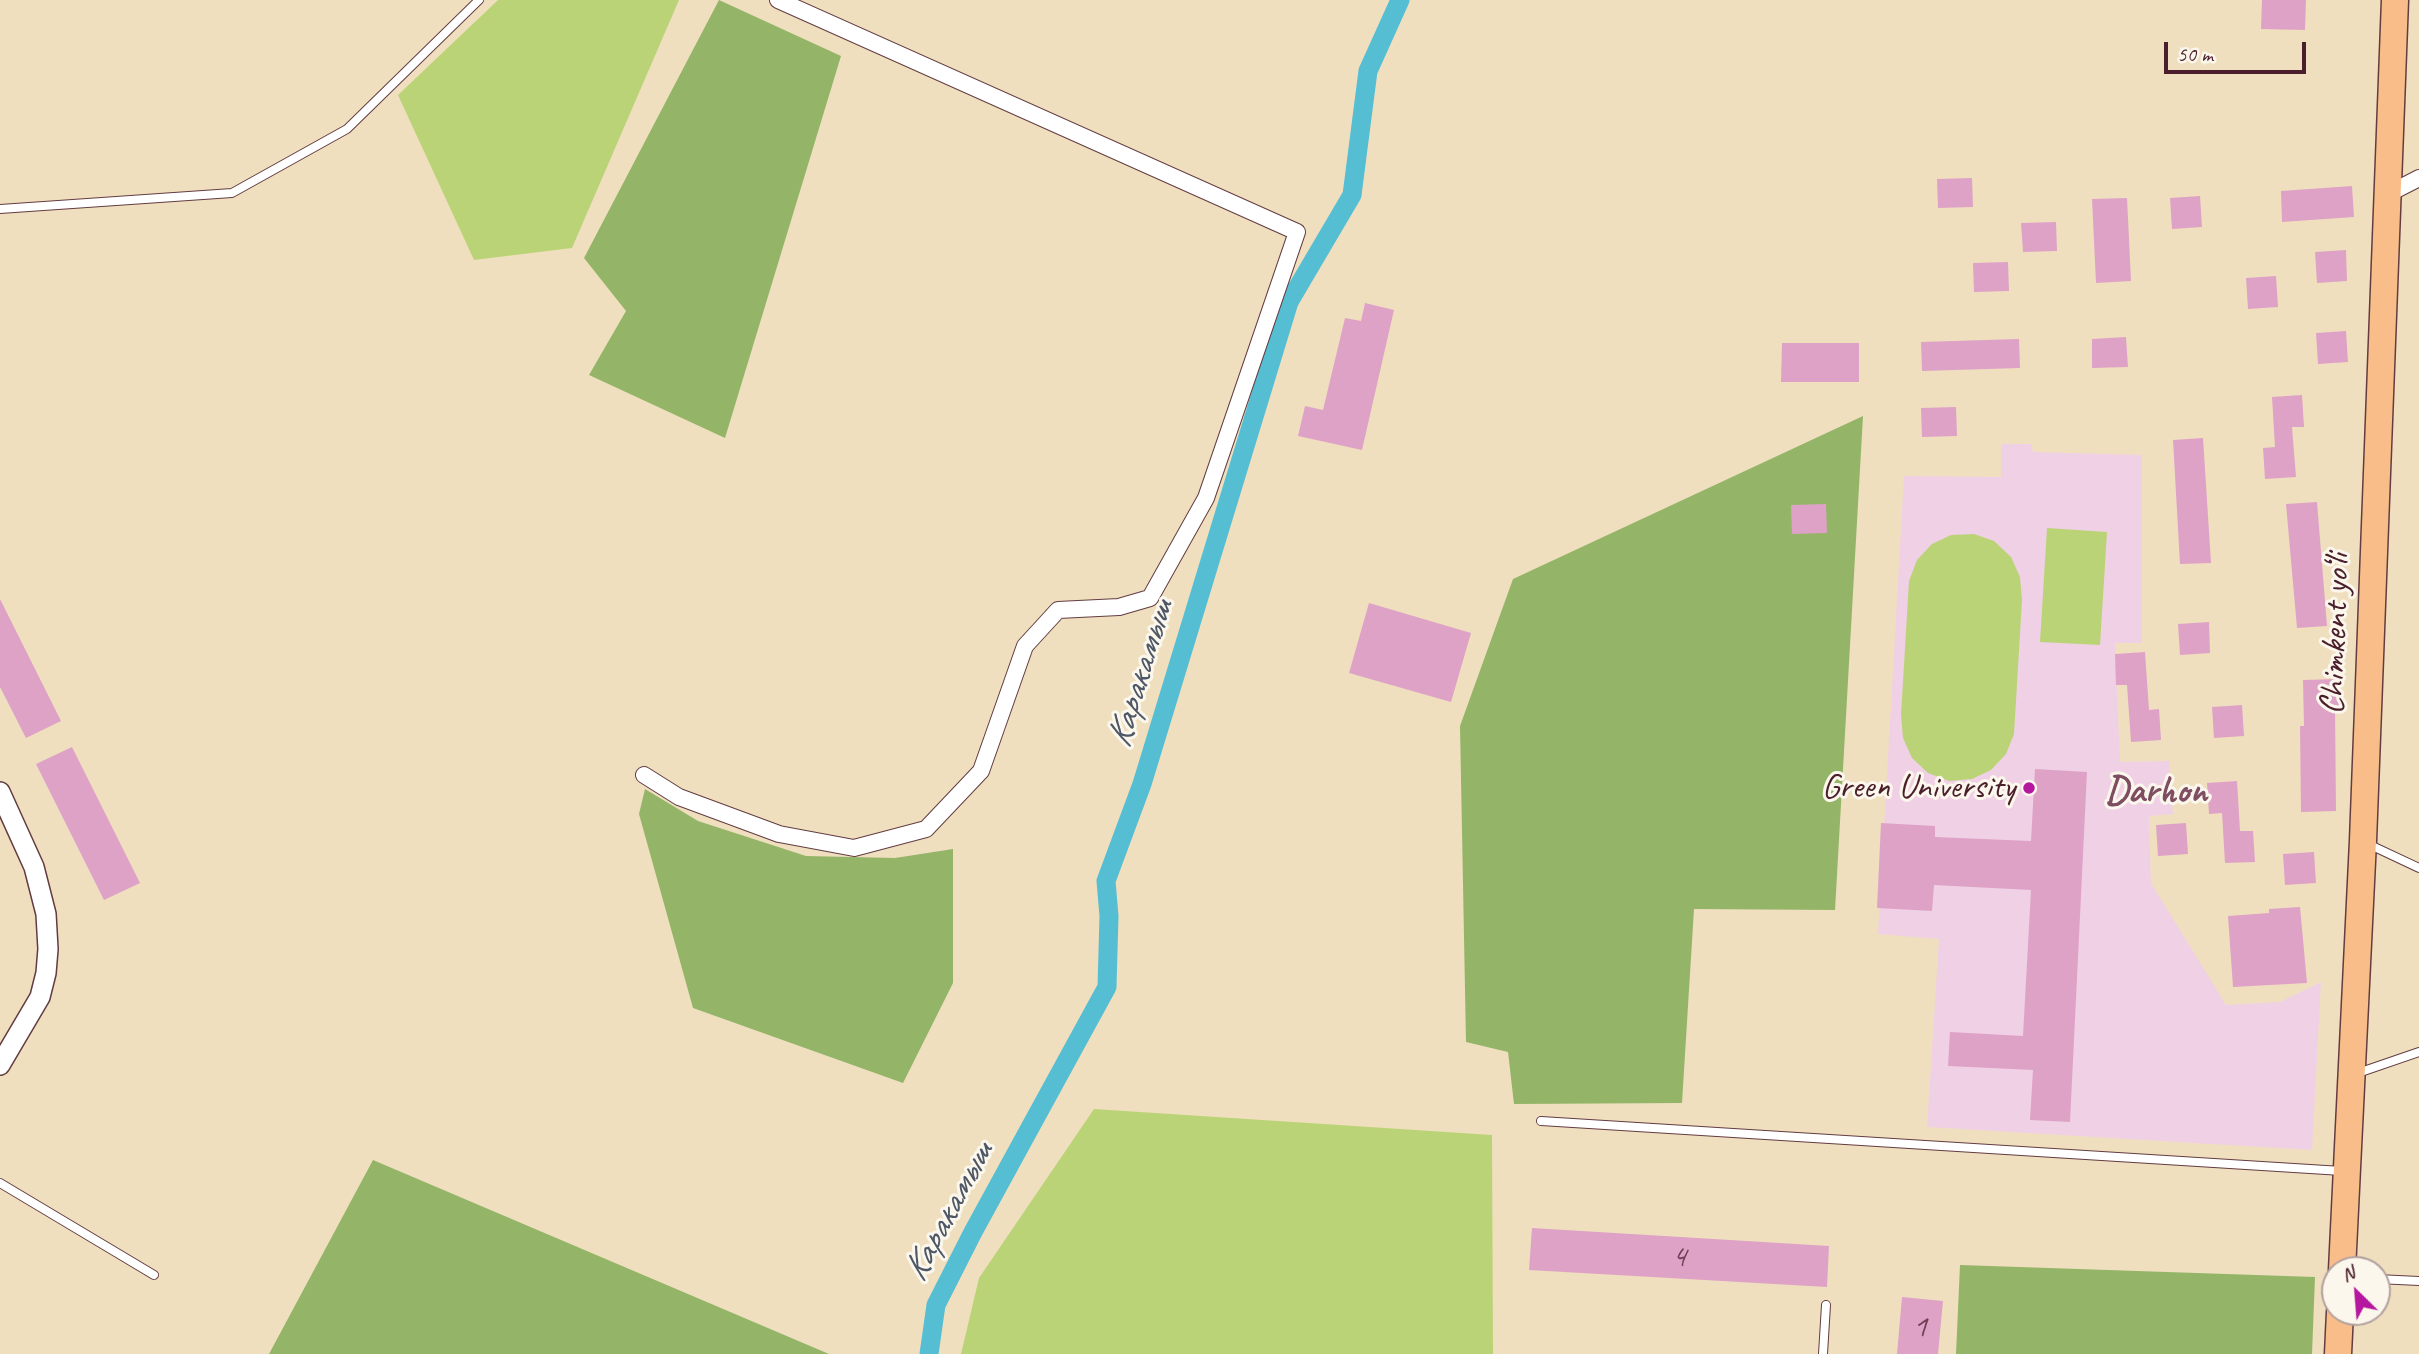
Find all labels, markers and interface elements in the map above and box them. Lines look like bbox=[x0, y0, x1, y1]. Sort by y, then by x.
scale bar bbox=[2167, 28, 2309, 72]
text: 50 m bbox=[2177, 41, 2213, 67]
street label: Chimkent yo‘li bbox=[2312, 553, 2360, 715]
water label: Каракамыш bbox=[1098, 595, 1184, 753]
place label: Green University bbox=[1822, 767, 2015, 809]
district label: Darhon bbox=[2105, 769, 2207, 815]
marker: Green University bbox=[2021, 780, 2037, 796]
water label: Каракамыш bbox=[894, 1135, 1004, 1289]
house number: 4 bbox=[1672, 1239, 1686, 1277]
north arrow bbox=[2321, 1256, 2391, 1326]
text: N bbox=[2338, 1260, 2358, 1287]
house number: 1 bbox=[1913, 1309, 1927, 1347]

